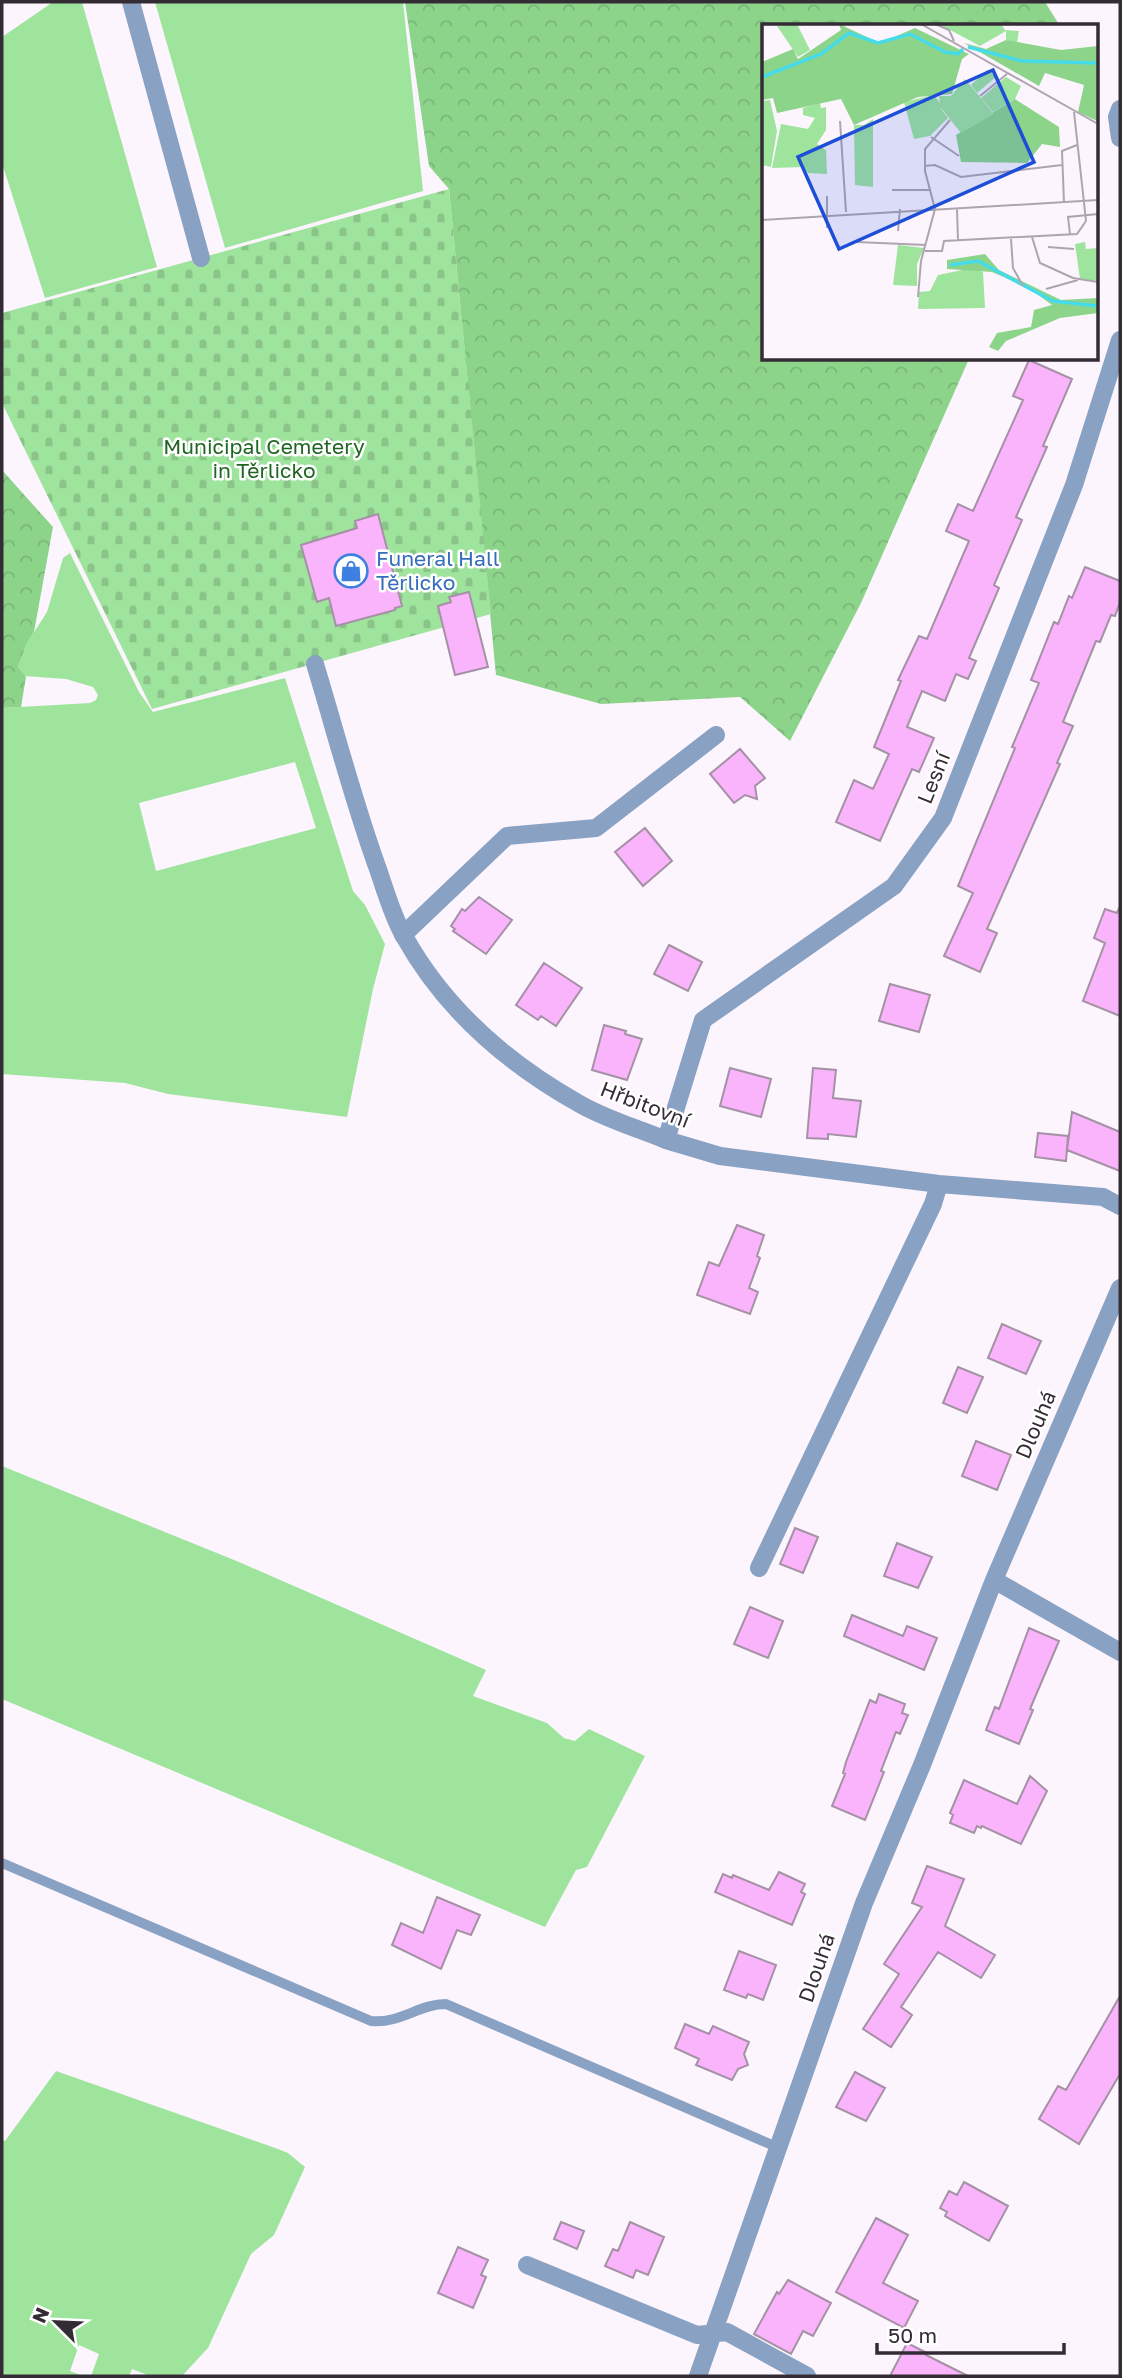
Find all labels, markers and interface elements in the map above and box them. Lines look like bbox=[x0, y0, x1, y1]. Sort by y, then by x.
inset map bbox=[762, 24, 1098, 360]
park label: Municipal Cemetery in Těrlicko bbox=[163, 433, 365, 483]
place label: Funeral Hall Těrlicko bbox=[376, 545, 499, 595]
shop icon: Funeral Hall Těrlicko bbox=[332, 552, 370, 590]
street label: Lesní bbox=[911, 747, 956, 807]
street label: Hřbitovní bbox=[597, 1075, 695, 1133]
street label: Dlouhá bbox=[1009, 1387, 1061, 1463]
street label: Dlouhá bbox=[792, 1930, 840, 2006]
north arrow bbox=[21, 2287, 91, 2357]
text: N bbox=[27, 2304, 53, 2326]
scale bar bbox=[877, 2312, 1064, 2356]
text: 50 m bbox=[888, 2322, 937, 2348]

